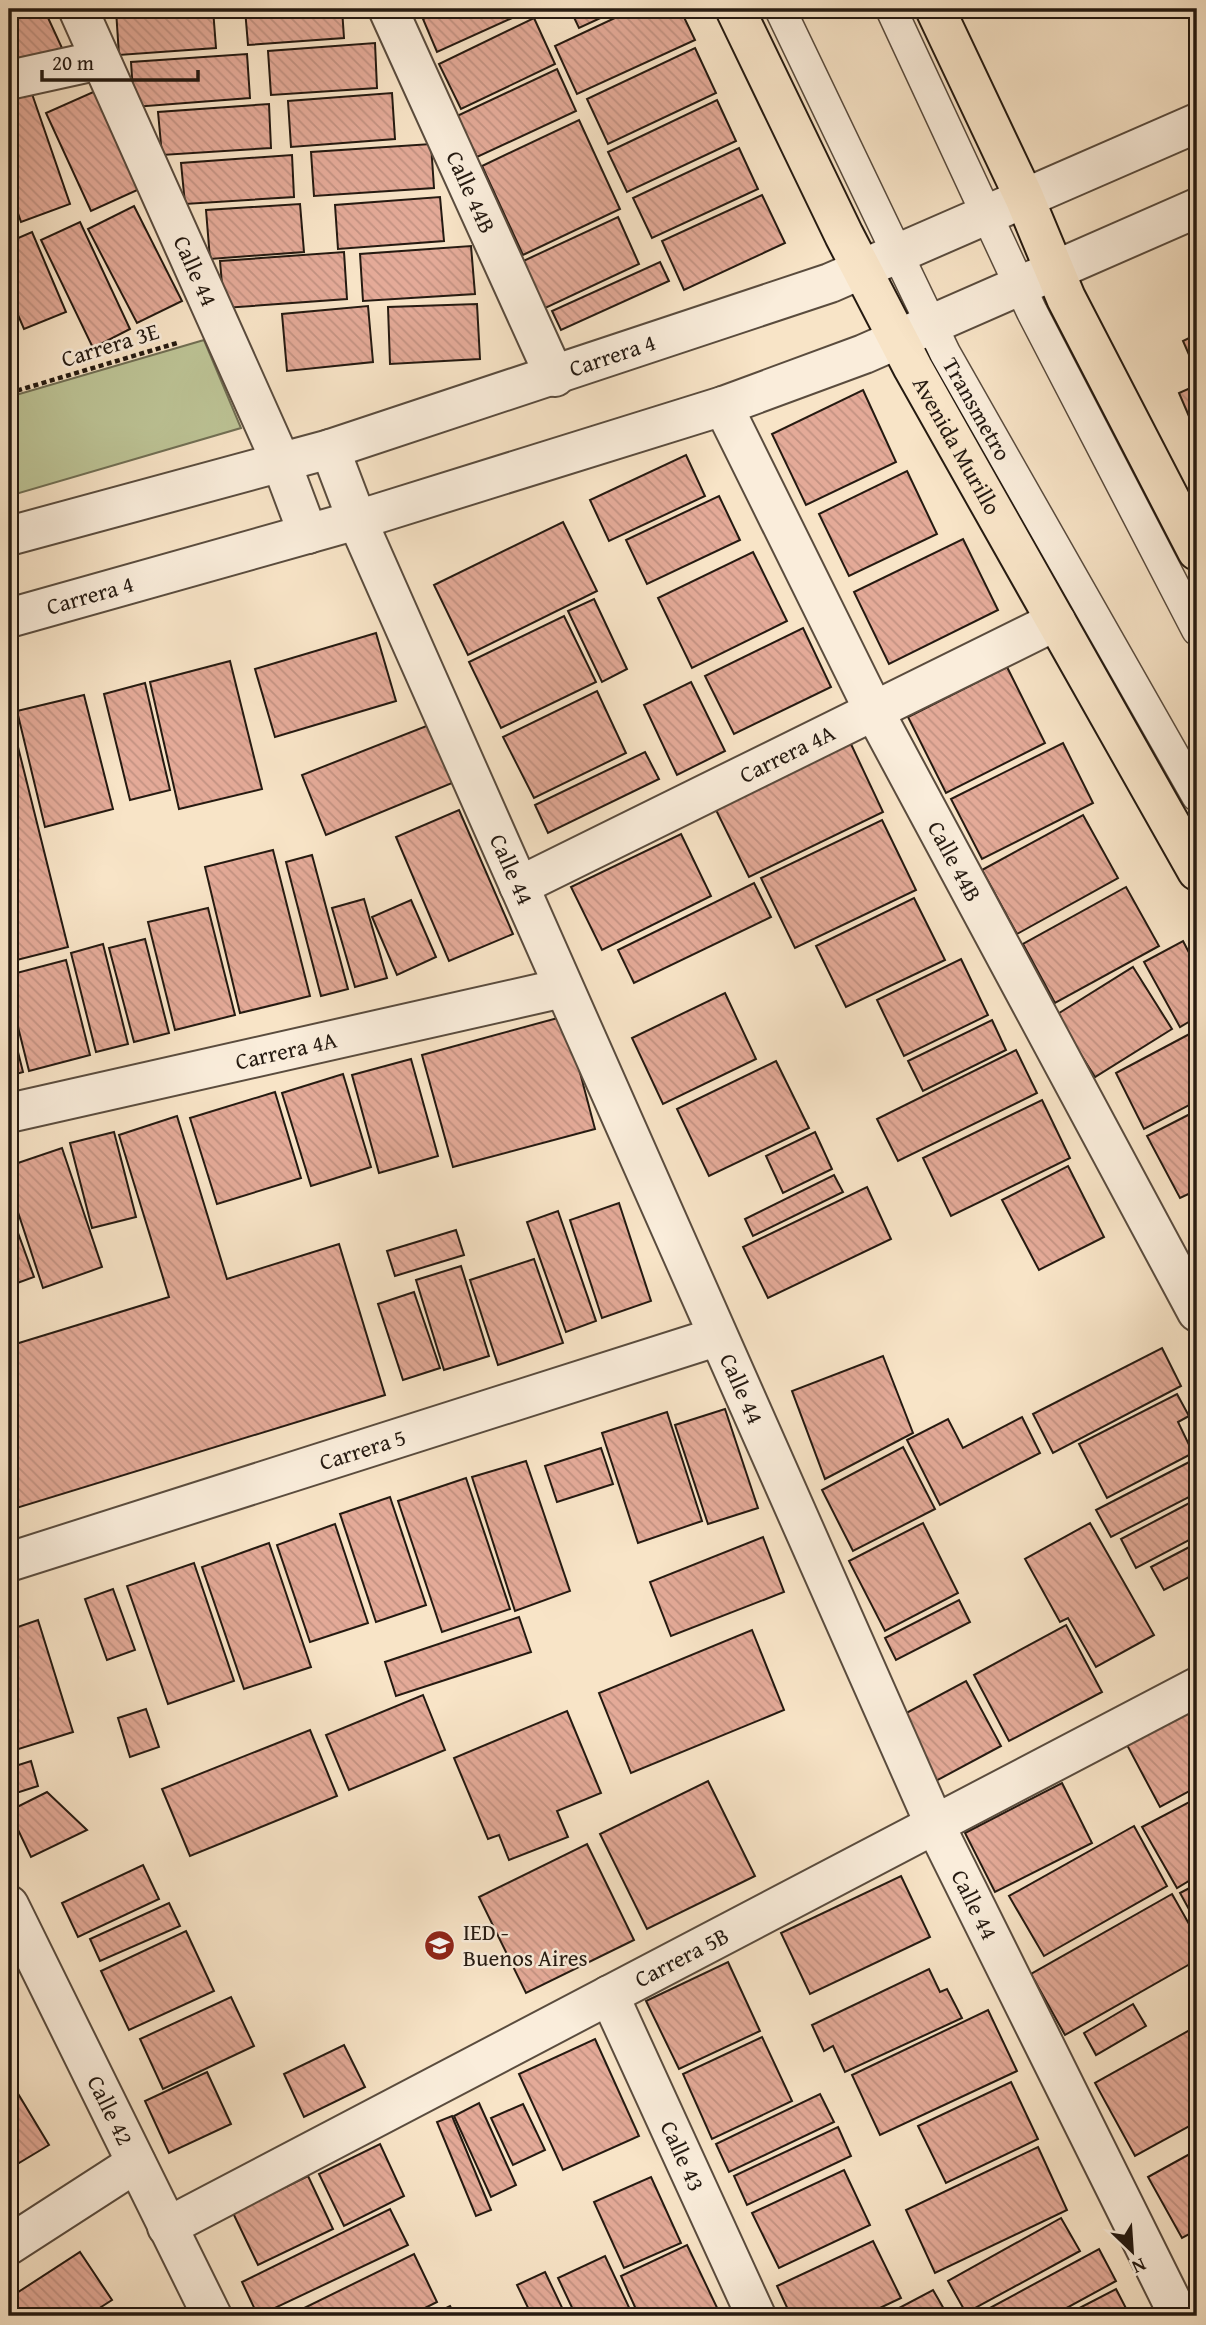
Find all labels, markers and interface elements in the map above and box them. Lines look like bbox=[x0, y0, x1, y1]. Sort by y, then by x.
scale bar bbox=[42, 38, 198, 82]
text: 20 m bbox=[52, 47, 94, 78]
street label: Calle 44B bbox=[438, 145, 505, 238]
street label: Calle 44 bbox=[166, 230, 226, 311]
street label: Carrera 3E bbox=[57, 314, 163, 375]
street label: Carrera 4 bbox=[565, 325, 660, 385]
street label: Transmetro bbox=[935, 351, 1020, 466]
street label: Avenida Murillo bbox=[905, 370, 1010, 521]
street label: Carrera 4 bbox=[42, 567, 137, 623]
street label: Carrera 4A bbox=[733, 716, 840, 791]
street label: Calle 44B bbox=[920, 815, 990, 907]
street label: Calle 44 bbox=[482, 828, 542, 910]
street label: Carrera 4A bbox=[232, 1023, 340, 1077]
street label: Calle 44 bbox=[712, 1348, 772, 1429]
street label: Carrera 5 bbox=[315, 1420, 410, 1478]
street label: Calle 44 bbox=[944, 1864, 1006, 1945]
place label: IED - Buenos Aires bbox=[463, 1915, 588, 1974]
street label: Carrera 5B bbox=[628, 1918, 734, 1995]
school or university icon: IED - Buenos Aires bbox=[423, 1928, 457, 1962]
street label: Calle 42 bbox=[80, 2069, 142, 2151]
street label: Calle 43 bbox=[653, 2115, 714, 2196]
north arrow bbox=[1098, 2216, 1168, 2286]
text: N bbox=[1127, 2251, 1151, 2282]

